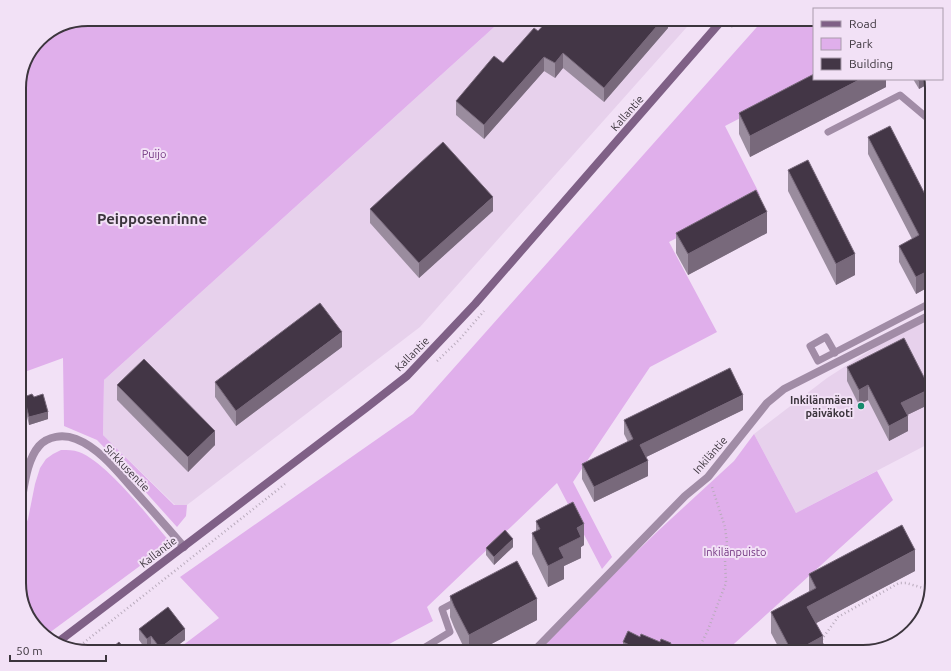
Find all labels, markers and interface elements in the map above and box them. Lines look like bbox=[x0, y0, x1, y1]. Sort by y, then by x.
legend bbox=[813, 8, 943, 80]
text: Road bbox=[849, 17, 877, 30]
text: Park bbox=[849, 37, 873, 50]
text: Building bbox=[849, 57, 893, 70]
street label: Kallantie bbox=[608, 93, 646, 133]
park label: Puijo bbox=[142, 148, 166, 160]
district label: Peipposenrinne bbox=[97, 210, 207, 227]
street label: Kallantie bbox=[393, 335, 431, 373]
place label: Inkilänmäen päiväkoti bbox=[790, 394, 853, 419]
marker: Inkilänmäen päiväkoti bbox=[856, 401, 866, 411]
street label: Inkiläntie bbox=[691, 434, 729, 476]
street label: Sirkkusentie bbox=[102, 442, 152, 494]
street label: Kallantie bbox=[137, 534, 179, 570]
park label: Inkilänpuisto bbox=[703, 546, 767, 558]
scale bar bbox=[10, 637, 106, 663]
text: 50 m bbox=[16, 644, 43, 657]

